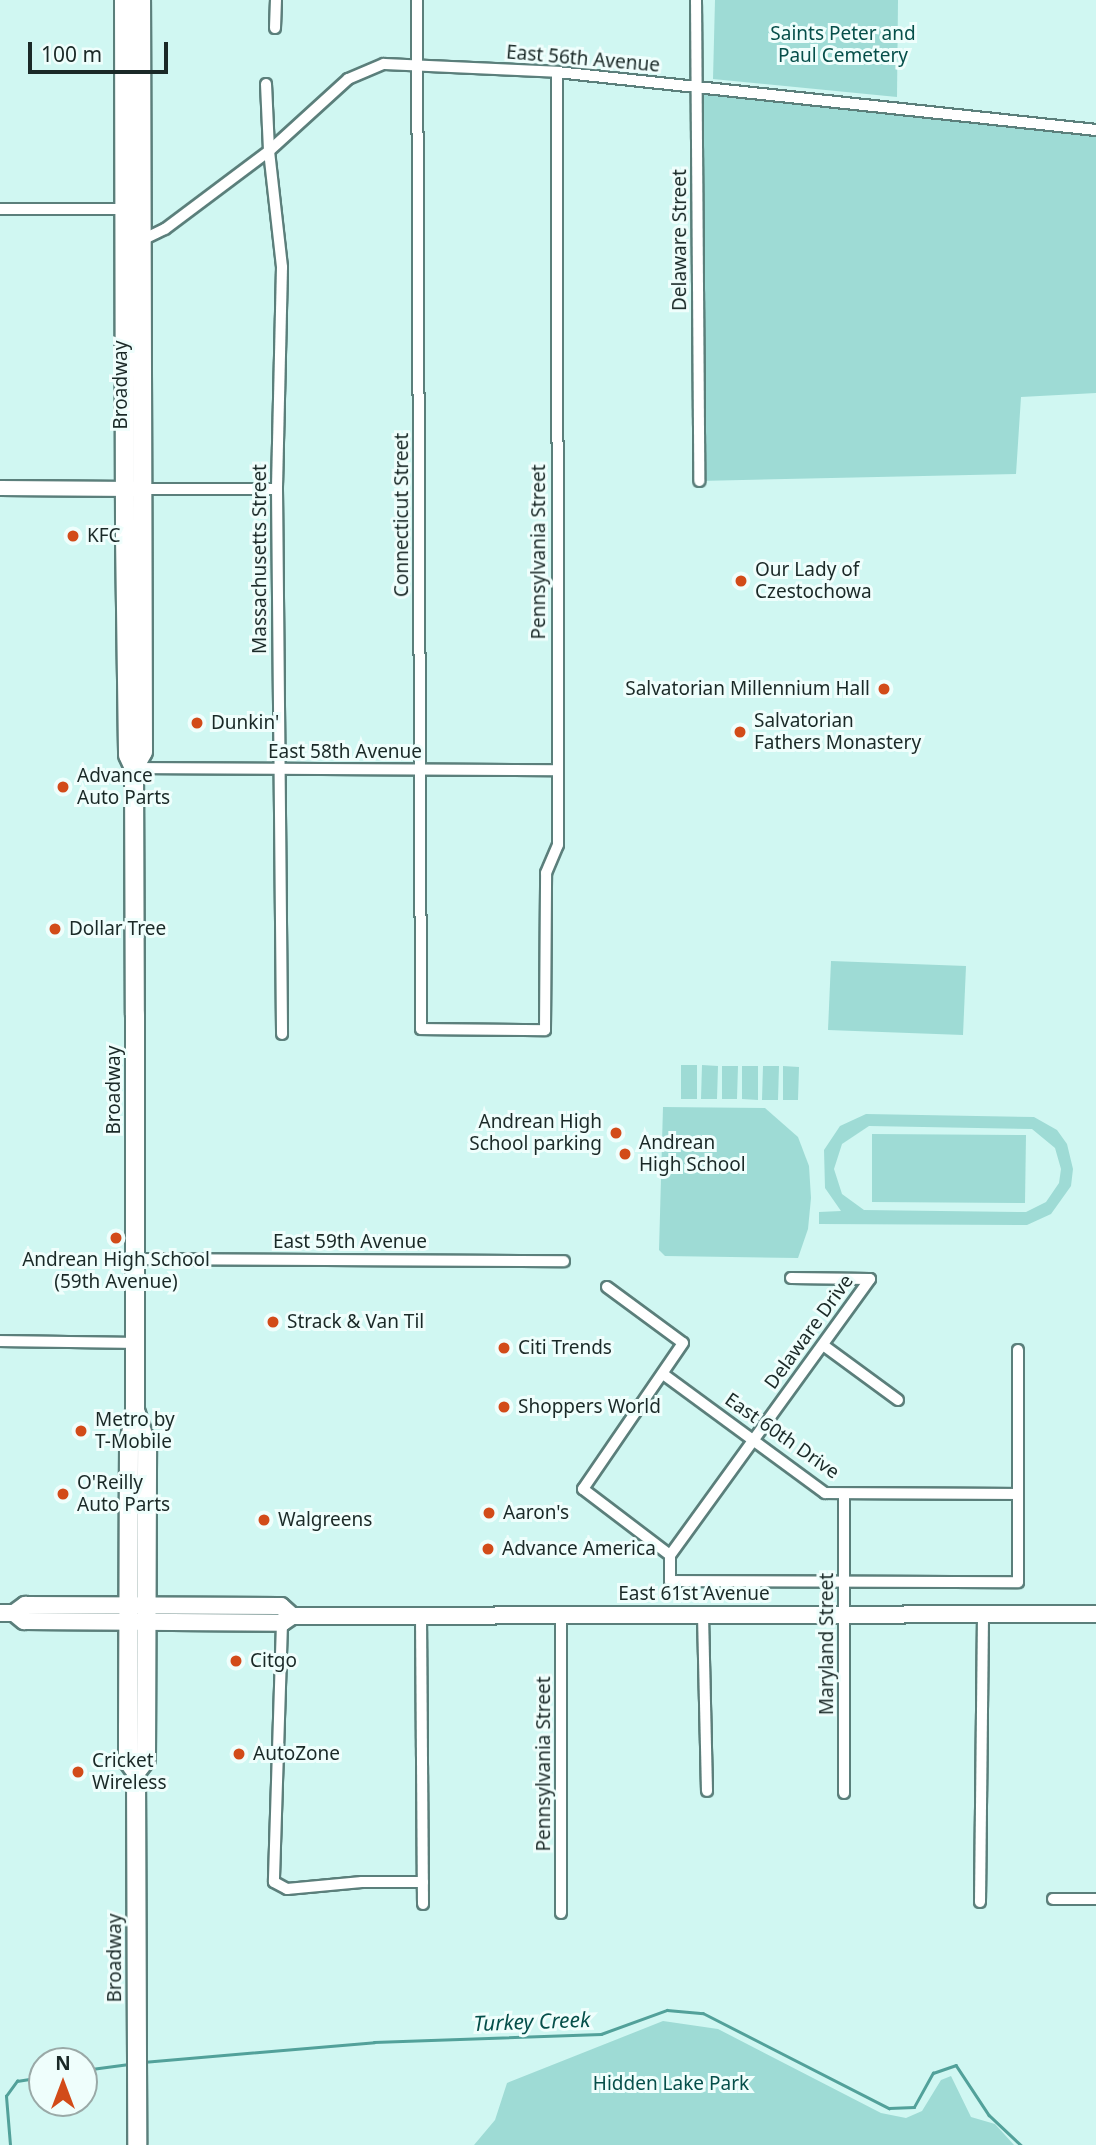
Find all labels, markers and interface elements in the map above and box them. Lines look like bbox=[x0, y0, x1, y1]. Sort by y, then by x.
park label: Saints Peter and Paul Cemetery bbox=[770, 23, 916, 67]
scale bar bbox=[32, 28, 172, 72]
text: 100 m bbox=[41, 40, 102, 68]
street label: East 56th Avenue bbox=[505, 41, 661, 77]
street label: Delaware Street bbox=[669, 169, 691, 311]
street label: Broadway bbox=[110, 341, 132, 429]
street label: Connecticut Street bbox=[391, 433, 413, 597]
street label: Massachusetts Street bbox=[249, 464, 271, 654]
street label: Pennsylvania Street bbox=[528, 465, 550, 639]
place label: KFC bbox=[87, 525, 121, 547]
marker: KFC bbox=[65, 528, 81, 544]
place label: Our Lady of Czestochowa bbox=[755, 559, 872, 603]
marker: Our Lady of Czestochowa bbox=[733, 573, 749, 589]
place label: Salvatorian Millennium Hall bbox=[625, 678, 870, 700]
marker: Salvatorian Millennium Hall bbox=[876, 681, 892, 697]
place label: Salvatorian Fathers Monastery bbox=[754, 710, 921, 754]
place label: Dunkin' bbox=[211, 712, 279, 734]
marker: Dunkin' bbox=[189, 715, 205, 731]
marker: Salvatorian Fathers Monastery bbox=[732, 724, 748, 740]
street label: East 58th Avenue bbox=[268, 741, 422, 763]
place label: Advance Auto Parts bbox=[77, 765, 170, 809]
marker: Advance Auto Parts bbox=[55, 779, 71, 795]
place label: Dollar Tree bbox=[69, 918, 166, 940]
marker: Dollar Tree bbox=[47, 921, 63, 937]
street label: Broadway bbox=[103, 1046, 125, 1134]
place label: Andrean High School parking bbox=[469, 1111, 602, 1155]
marker: Andrean High School parking bbox=[608, 1125, 624, 1141]
place label: Andrean High School bbox=[639, 1132, 746, 1176]
marker: Andrean High School bbox=[617, 1146, 633, 1162]
marker: Andrean High School (59th Avenue) bbox=[108, 1230, 124, 1246]
street label: East 59th Avenue bbox=[273, 1231, 427, 1253]
place label: Andrean High School (59th Avenue) bbox=[22, 1249, 210, 1293]
street label: Delaware Drive bbox=[760, 1270, 858, 1394]
place label: Strack & Van Til bbox=[287, 1311, 424, 1333]
marker: Strack & Van Til bbox=[265, 1314, 281, 1330]
place label: Citi Trends bbox=[518, 1337, 612, 1359]
marker: Citi Trends bbox=[496, 1340, 512, 1356]
street label: East 60th Drive bbox=[720, 1388, 844, 1484]
place label: Shoppers World bbox=[518, 1396, 661, 1418]
marker: Shoppers World bbox=[496, 1399, 512, 1415]
place label: Metro by T-Mobile bbox=[95, 1409, 175, 1453]
marker: Metro by T-Mobile bbox=[73, 1423, 89, 1439]
place label: O'Reilly Auto Parts bbox=[77, 1472, 170, 1516]
marker: O'Reilly Auto Parts bbox=[55, 1486, 71, 1502]
place label: Aaron's bbox=[503, 1502, 569, 1524]
marker: Aaron's bbox=[481, 1505, 497, 1521]
place label: Walgreens bbox=[278, 1509, 372, 1531]
marker: Walgreens bbox=[256, 1512, 272, 1528]
place label: Advance America bbox=[502, 1538, 656, 1560]
marker: Advance America bbox=[480, 1541, 496, 1557]
street label: Maryland Street bbox=[816, 1573, 838, 1715]
street label: East 61st Avenue bbox=[618, 1583, 770, 1605]
place label: Citgo bbox=[250, 1650, 297, 1672]
marker: Citgo bbox=[228, 1653, 244, 1669]
street label: Pennsylvania Street bbox=[533, 1677, 555, 1851]
place label: AutoZone bbox=[253, 1743, 340, 1765]
marker: AutoZone bbox=[231, 1746, 247, 1762]
place label: Cricket Wireless bbox=[92, 1750, 167, 1794]
marker: Cricket Wireless bbox=[70, 1764, 86, 1780]
street label: Broadway bbox=[104, 1914, 126, 2002]
water label: Turkey Creek bbox=[473, 2006, 591, 2036]
north arrow bbox=[28, 2047, 98, 2117]
text: N bbox=[55, 2050, 71, 2076]
park label: Hidden Lake Park bbox=[593, 2073, 749, 2095]

